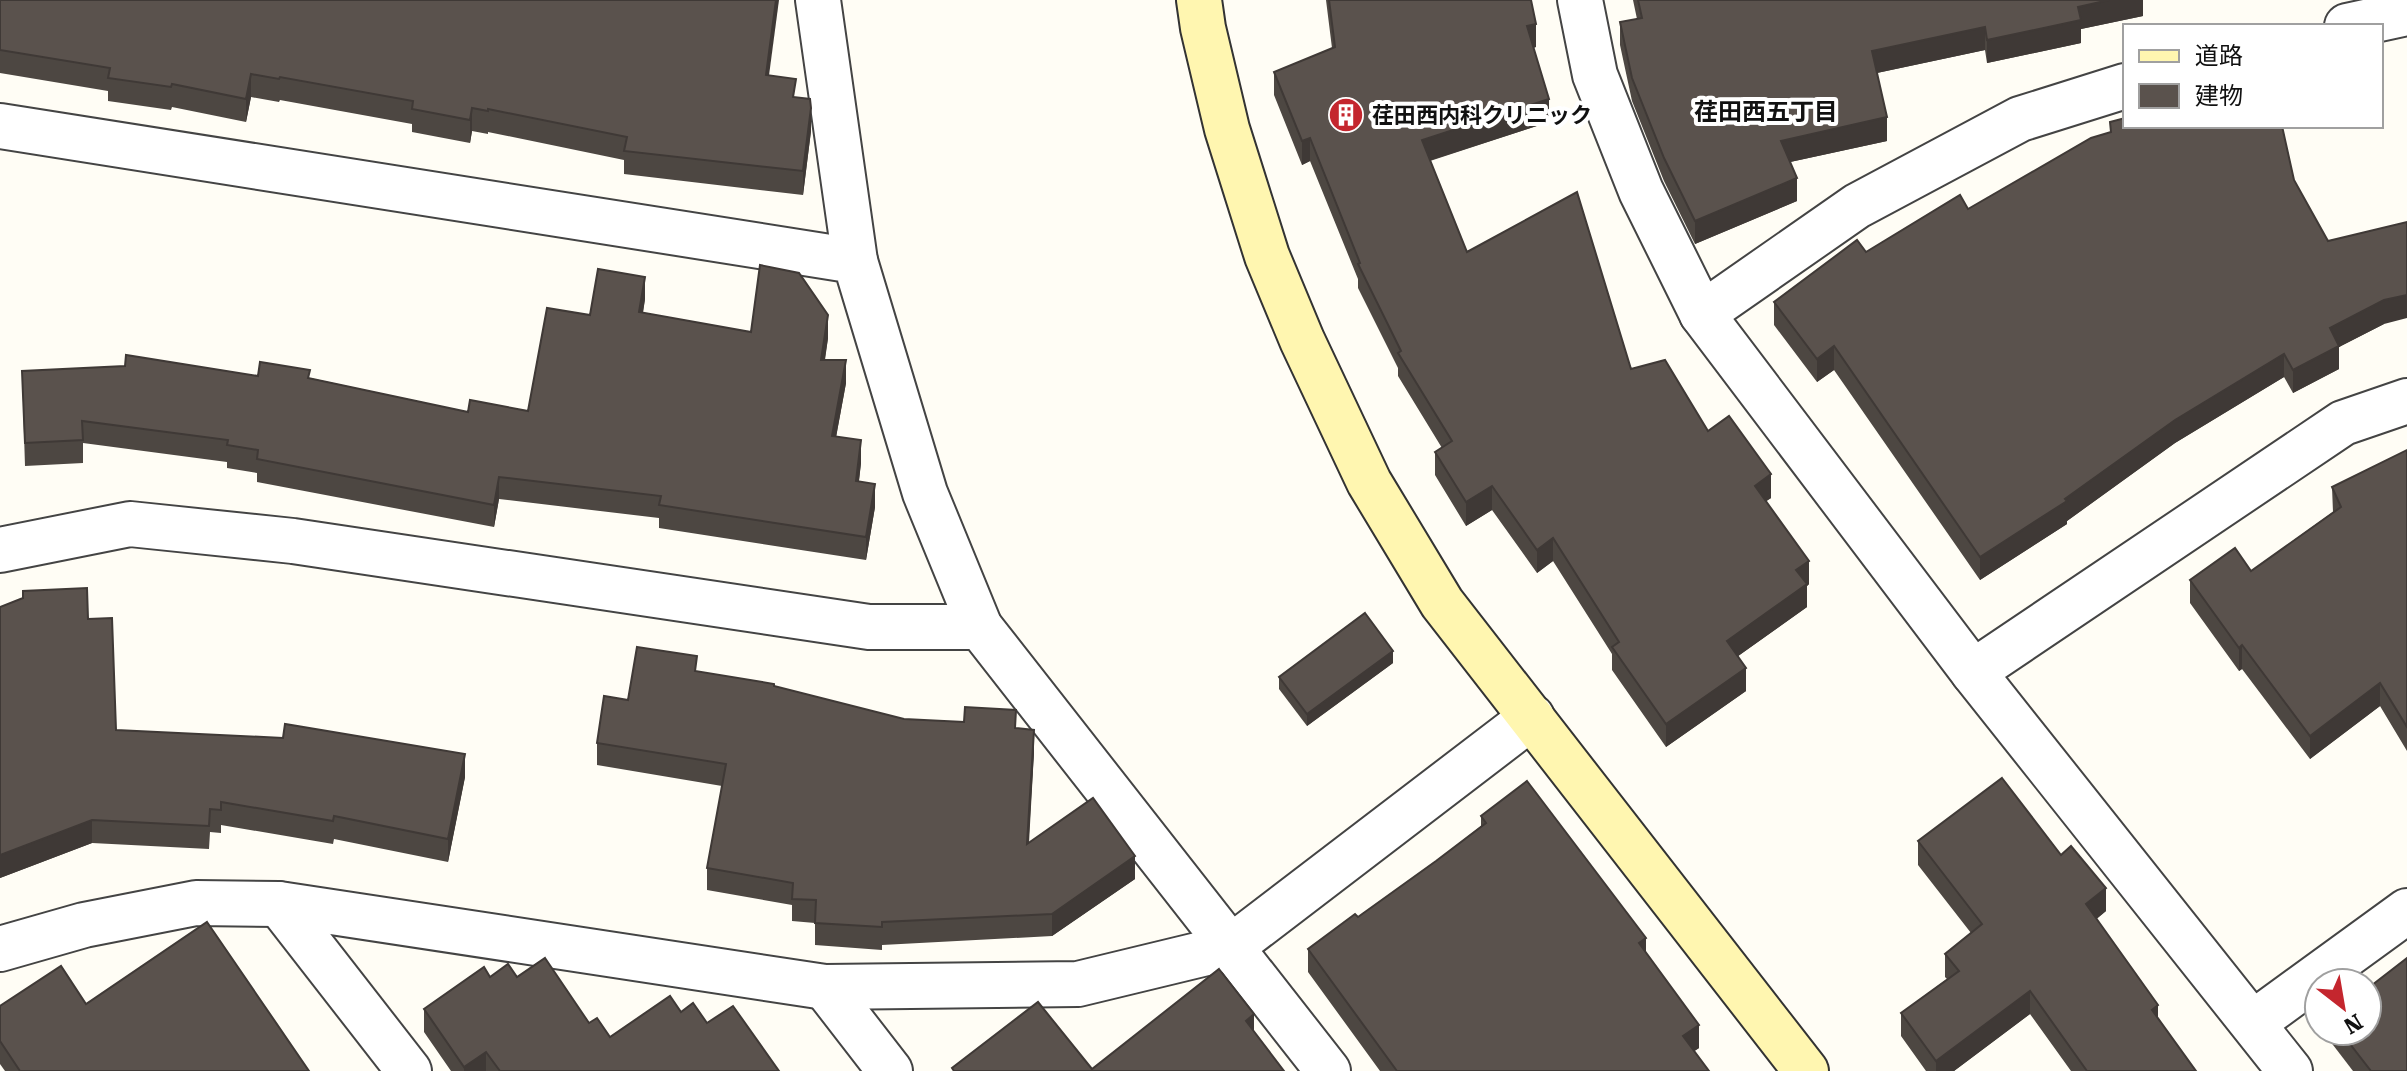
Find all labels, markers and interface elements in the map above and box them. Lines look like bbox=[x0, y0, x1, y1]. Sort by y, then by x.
legend bbox=[2123, 24, 2383, 128]
text: 道路 bbox=[2195, 42, 2243, 70]
text: 建物 bbox=[2195, 82, 2243, 110]
building icon: 荏田西内科クリニック bbox=[1327, 96, 1365, 134]
district label: 荏田西五丁目 bbox=[1694, 98, 1838, 126]
place label: 荏田西内科クリニック bbox=[1372, 103, 1592, 128]
north arrow bbox=[2303, 967, 2383, 1047]
text: N bbox=[2339, 1009, 2367, 1039]

